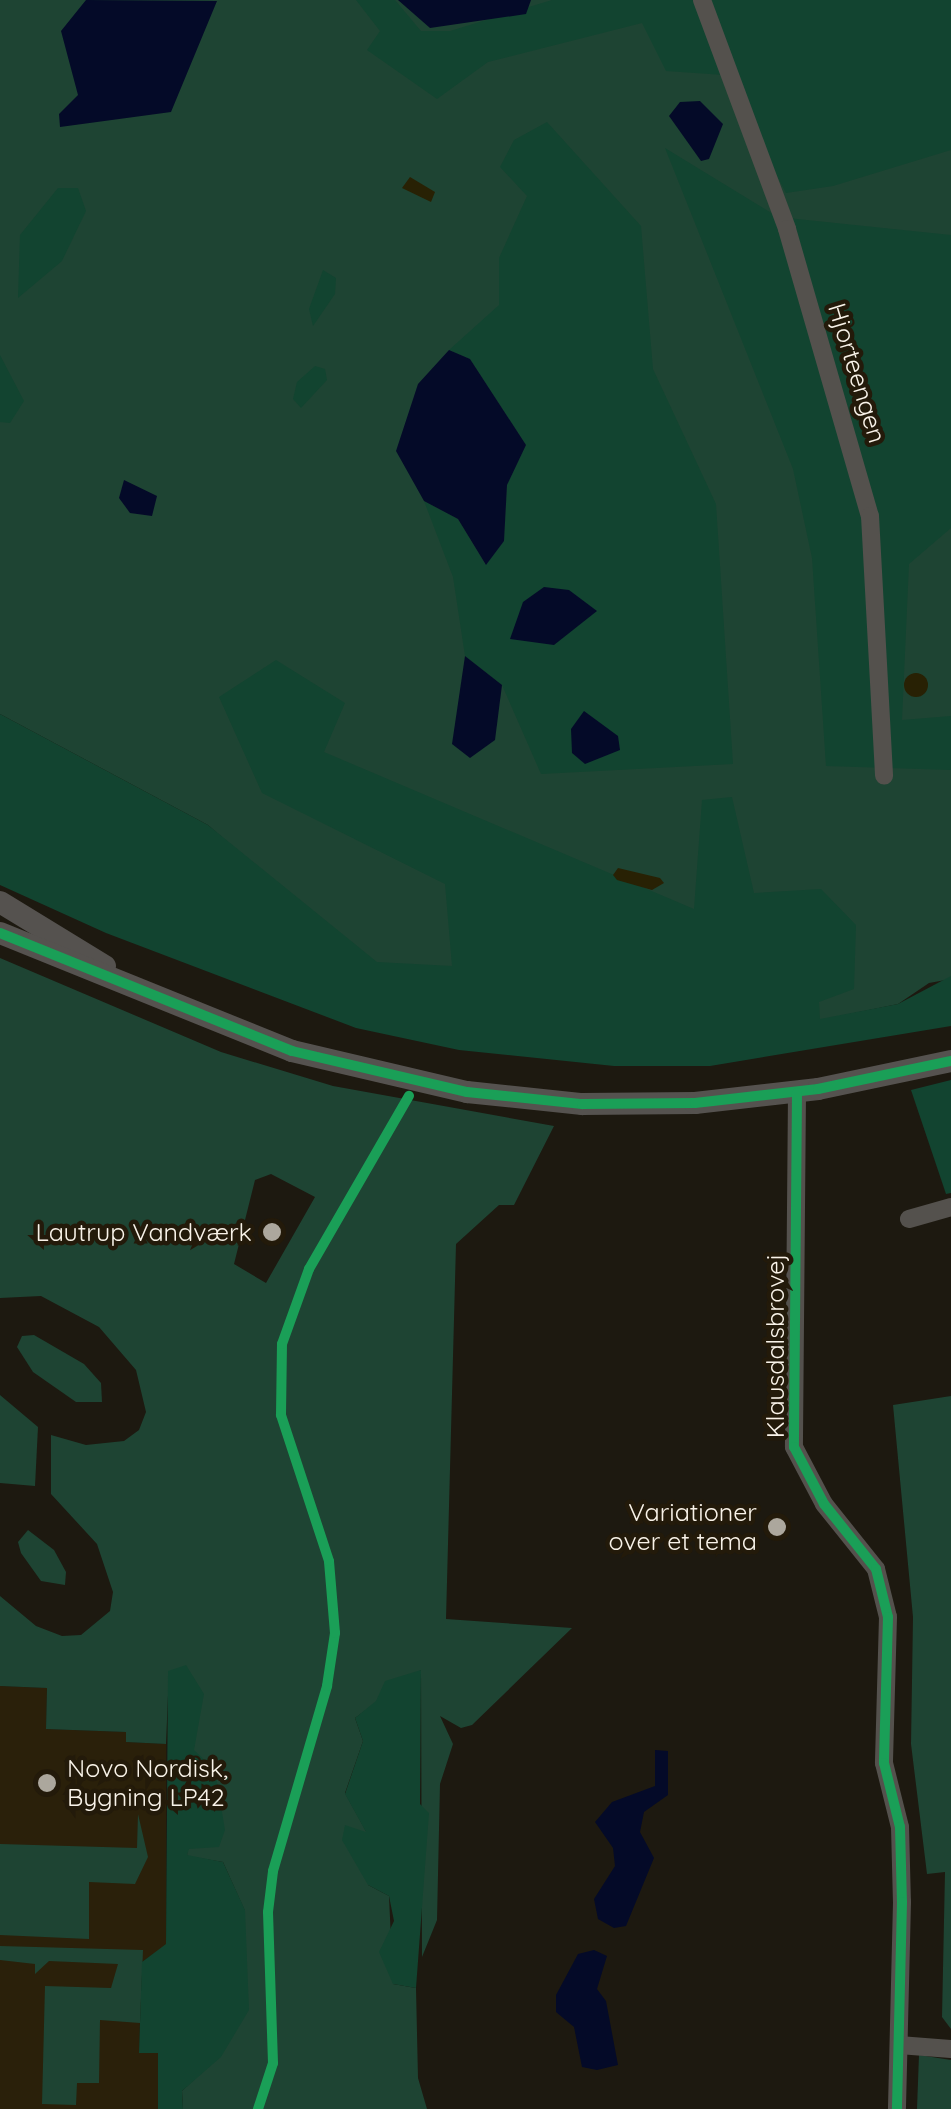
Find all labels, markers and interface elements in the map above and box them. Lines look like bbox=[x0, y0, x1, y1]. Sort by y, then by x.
street label: Hjorteengen bbox=[822, 300, 892, 446]
place label: Lautrup Vandværk bbox=[35, 1217, 252, 1247]
marker: Lautrup Vandværk bbox=[261, 1221, 283, 1243]
street label: Klausdalsbrovej bbox=[760, 1254, 790, 1438]
place label: Variationer over et tema bbox=[609, 1498, 757, 1557]
marker: Variationer over et tema bbox=[766, 1516, 788, 1538]
place label: Novo Nordisk, Bygning LP42 bbox=[67, 1754, 228, 1813]
marker: Novo Nordisk, Bygning LP42 bbox=[36, 1772, 58, 1794]

